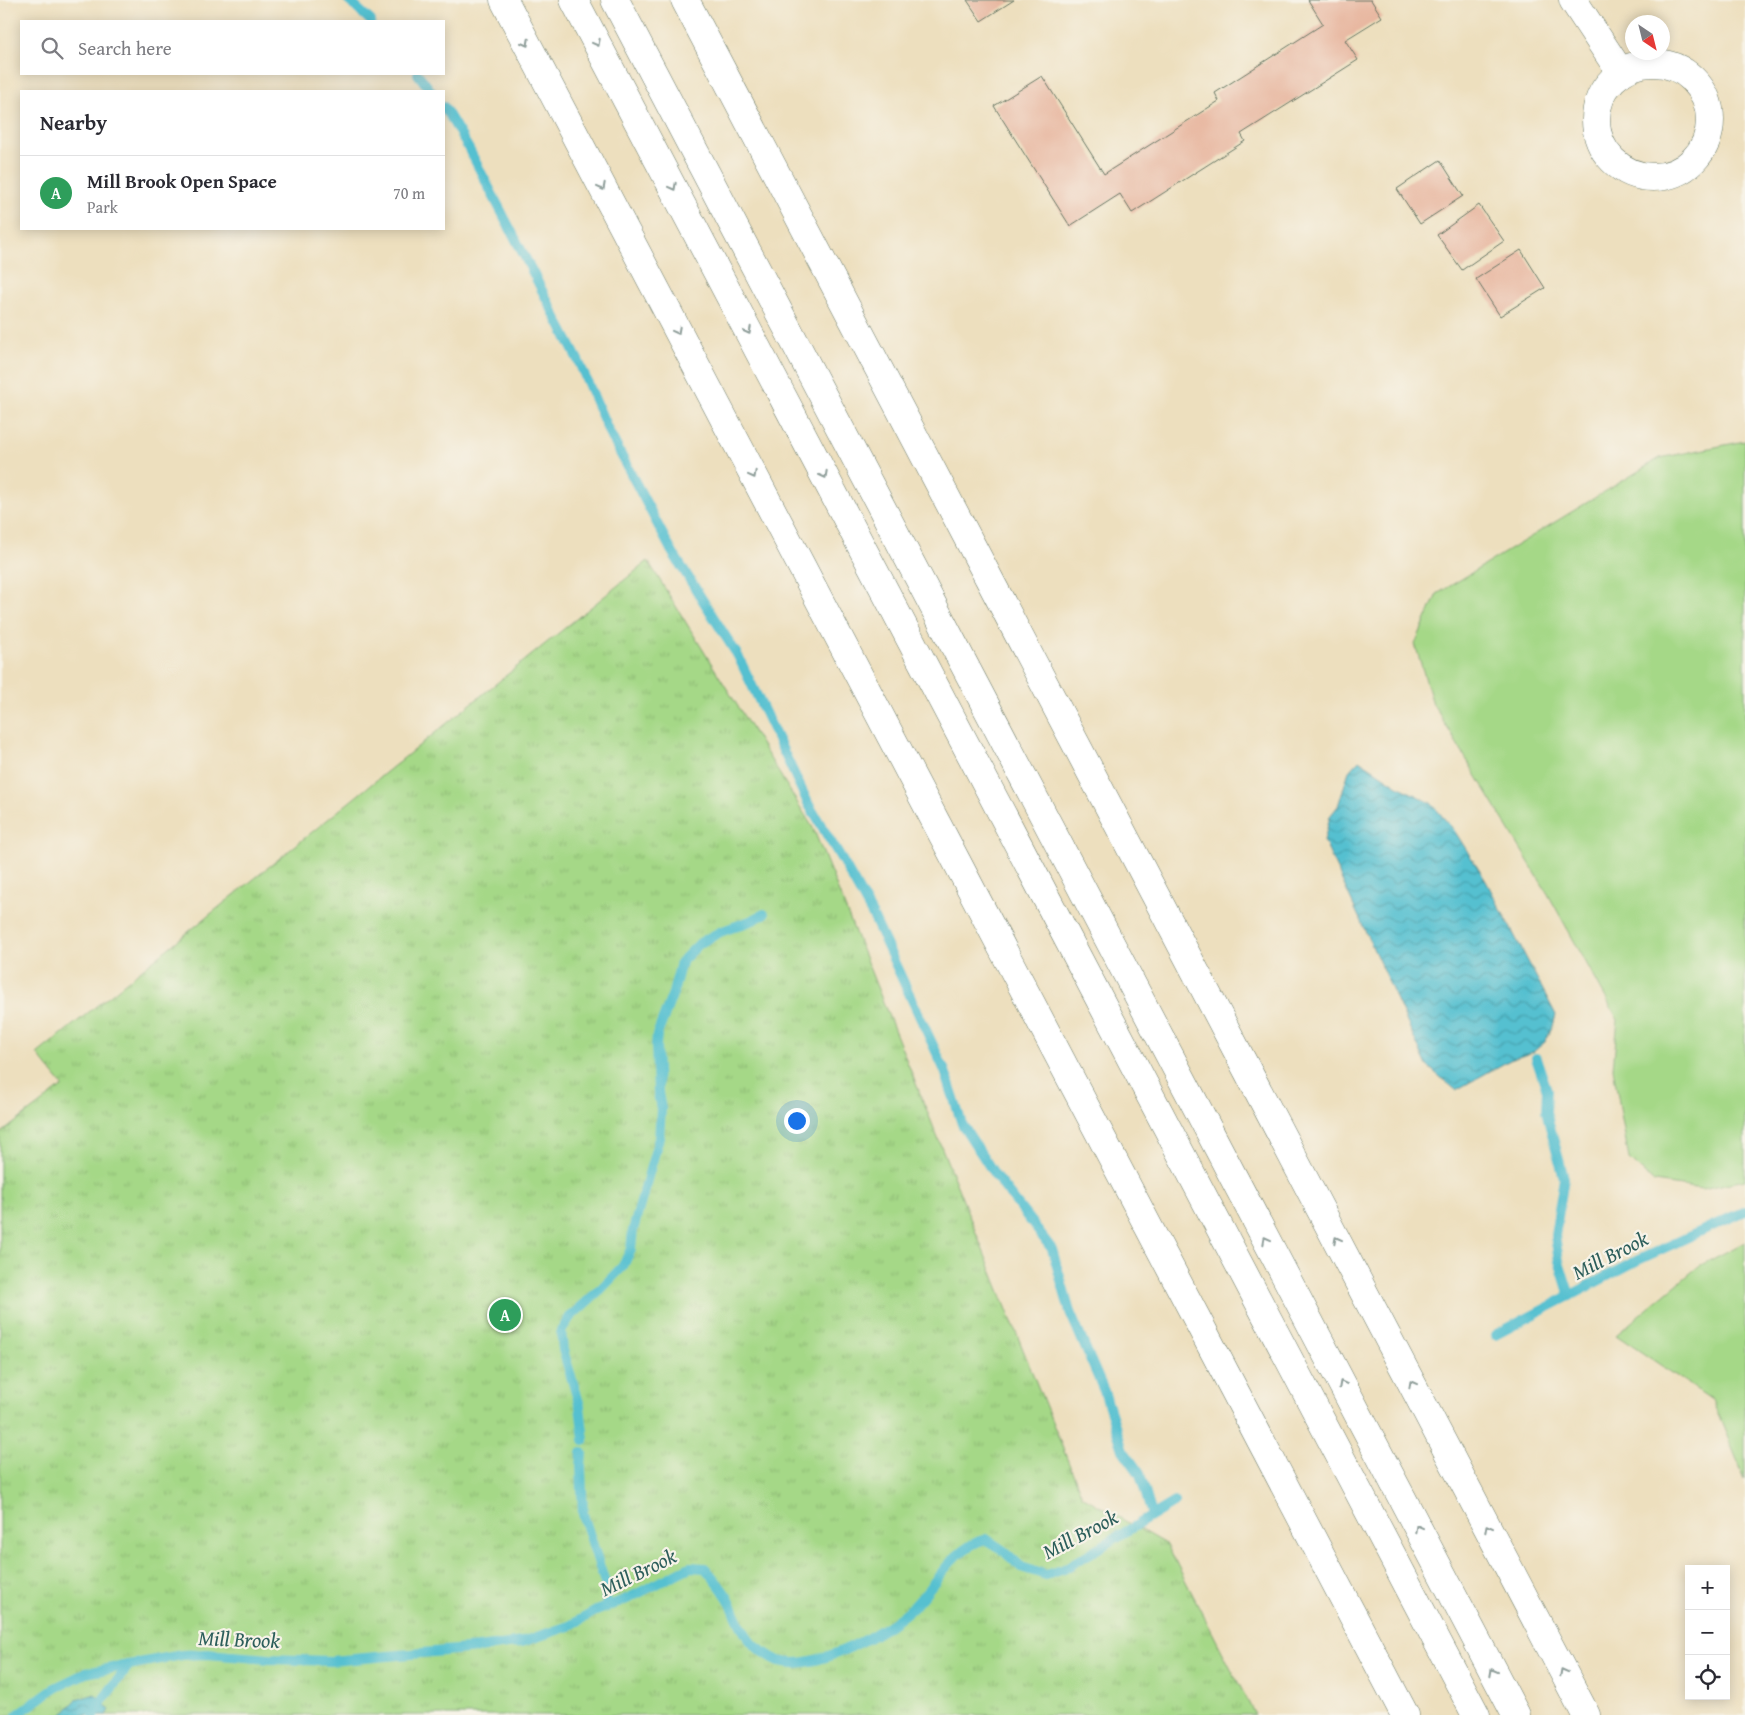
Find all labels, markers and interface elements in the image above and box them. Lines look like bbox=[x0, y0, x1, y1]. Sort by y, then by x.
north arrow bbox=[1625, 15, 1670, 60]
search box bbox=[20, 20, 445, 75]
icon: search bbox=[38, 34, 66, 62]
text: Search here bbox=[78, 34, 172, 62]
one-way arrow bbox=[520, 38, 530, 47]
one-way arrow bbox=[591, 38, 601, 47]
text: Nearby bbox=[40, 107, 107, 138]
text: Mill Brook Open Space bbox=[87, 167, 277, 195]
text: A bbox=[51, 181, 61, 205]
text: 70 m bbox=[393, 181, 425, 205]
one-way arrow bbox=[596, 182, 606, 191]
one-way arrow bbox=[667, 182, 677, 191]
text: Park bbox=[87, 195, 118, 219]
one-way arrow bbox=[671, 326, 681, 335]
one-way arrow bbox=[742, 326, 752, 335]
one-way arrow bbox=[747, 469, 757, 478]
one-way arrow bbox=[818, 469, 828, 478]
your location bbox=[784, 1108, 810, 1134]
water label: Mill Brook bbox=[1567, 1222, 1654, 1287]
one-way arrow bbox=[1262, 1237, 1272, 1246]
one-way arrow bbox=[1333, 1237, 1343, 1246]
pin: A bbox=[489, 1296, 521, 1334]
one-way arrow bbox=[1338, 1380, 1348, 1389]
one-way arrow bbox=[1408, 1380, 1418, 1389]
water label: Mill Brook bbox=[1037, 1501, 1124, 1567]
one-way arrow bbox=[1414, 1524, 1424, 1533]
one-way arrow bbox=[1484, 1524, 1494, 1533]
water label: Mill Brook bbox=[595, 1540, 682, 1604]
map controls bbox=[1685, 1565, 1730, 1700]
button: + bbox=[1685, 1565, 1730, 1610]
button: − bbox=[1685, 1610, 1730, 1655]
water label: Mill Brook bbox=[198, 1622, 281, 1656]
button: locate bbox=[1685, 1655, 1730, 1700]
one-way arrow bbox=[1489, 1668, 1499, 1677]
one-way arrow bbox=[1559, 1668, 1569, 1677]

